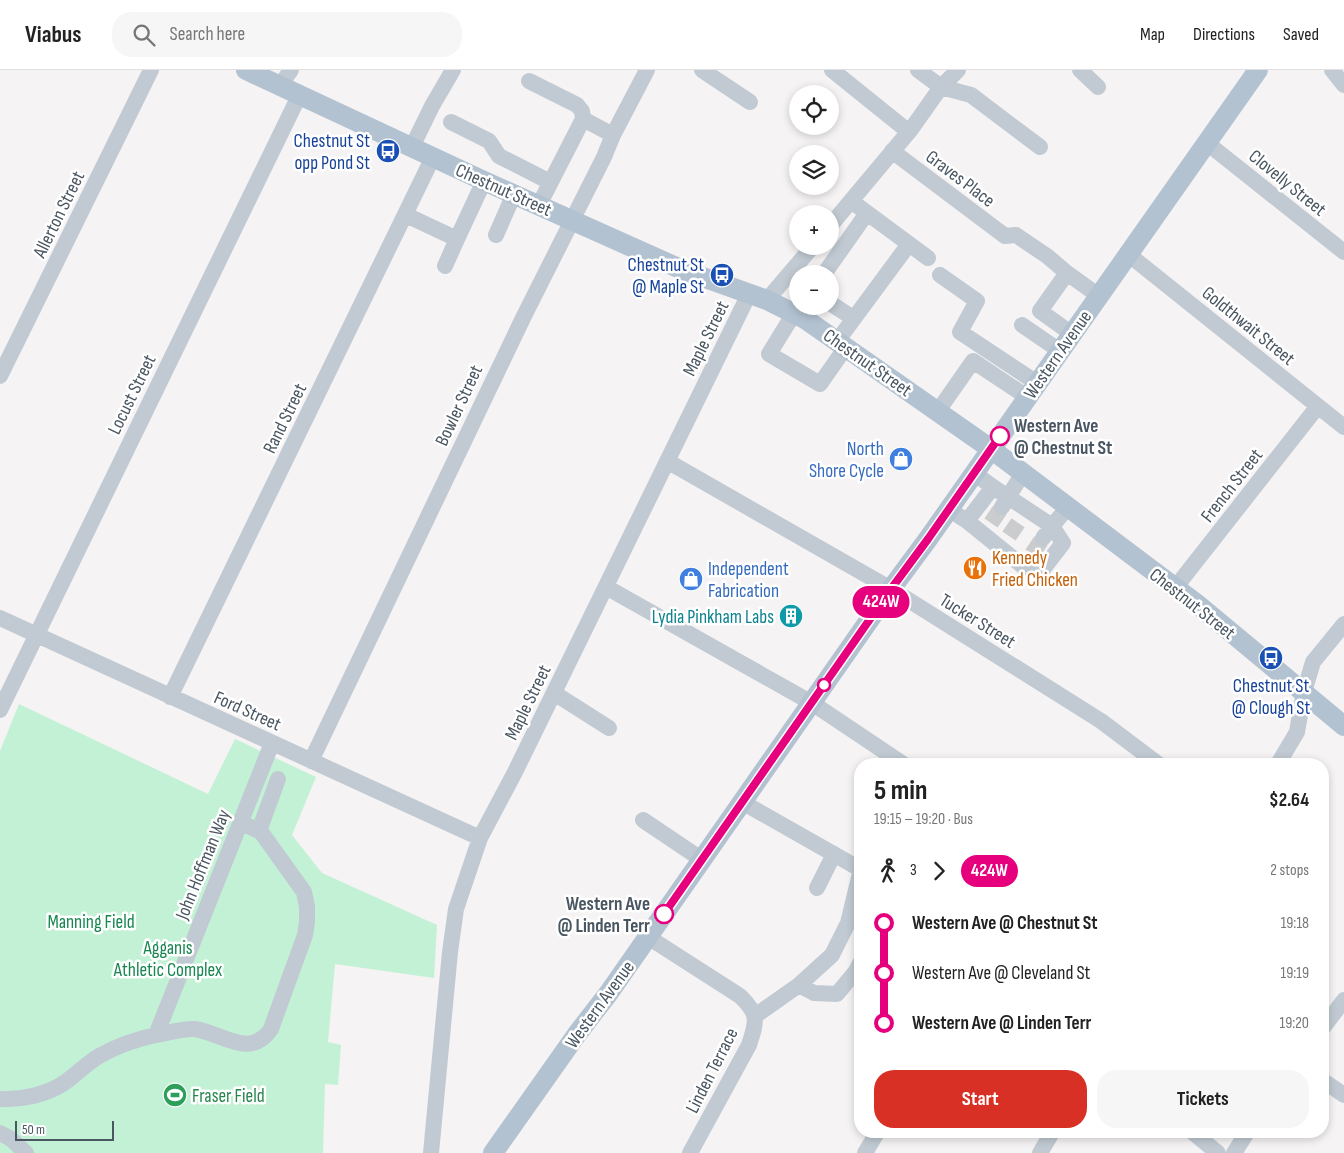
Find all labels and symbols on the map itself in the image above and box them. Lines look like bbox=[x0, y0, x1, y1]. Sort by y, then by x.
place label: Chestnut St opp Pond St bbox=[294, 130, 370, 175]
bus stop icon: Chestnut St opp Pond St bbox=[375, 138, 401, 164]
street label: Clovelly Street bbox=[1244, 145, 1331, 221]
street label: Graves Place bbox=[921, 146, 999, 213]
street label: Chestnut Street bbox=[452, 159, 555, 222]
street label: Allerton Street bbox=[28, 167, 90, 263]
place label: Chestnut St @ Maple St bbox=[628, 254, 704, 299]
bus stop icon: Chestnut St @ Maple St bbox=[709, 262, 735, 288]
street label: Goldthwait Street bbox=[1197, 282, 1299, 371]
street label: Maple Street bbox=[678, 297, 734, 380]
street label: Western Avenue bbox=[1019, 306, 1097, 404]
street label: Chestnut Street bbox=[819, 324, 916, 402]
street label: Locust Street bbox=[103, 351, 162, 438]
street label: Bowler Street bbox=[431, 361, 488, 450]
street label: Rand Street bbox=[259, 380, 312, 457]
place label: Western Ave @ Chestnut St bbox=[1014, 415, 1112, 460]
marker: Western Ave @ Chestnut St bbox=[990, 426, 1010, 446]
place label: North Shore Cycle bbox=[809, 438, 884, 483]
street label: French Street bbox=[1196, 444, 1268, 527]
shop icon: North Shore Cycle bbox=[888, 446, 914, 472]
place label: Kennedy Fried Chicken bbox=[992, 547, 1078, 592]
restaurant icon: Kennedy Fried Chicken bbox=[962, 555, 988, 581]
place label: Independent Fabrication bbox=[708, 558, 789, 603]
street label: Chestnut Street bbox=[1145, 564, 1240, 645]
shop icon: Independent Fabrication bbox=[678, 566, 704, 592]
line badge: 424W bbox=[846, 586, 916, 618]
street label: Tucker Street bbox=[935, 589, 1020, 654]
building icon: Lydia Pinkham Labs bbox=[778, 603, 804, 629]
place label: Lydia Pinkham Labs bbox=[652, 606, 774, 629]
bus stop icon: Chestnut St @ Clough St bbox=[1258, 645, 1284, 671]
street label: Maple Street bbox=[500, 661, 556, 744]
place label: Chestnut St @ Clough St bbox=[1232, 675, 1310, 720]
unlabelled marker bbox=[817, 678, 831, 692]
street label: Ford Street bbox=[210, 686, 285, 736]
street label: John Hoffman Way bbox=[171, 806, 236, 924]
place label: Western Ave @ Linden Terr bbox=[558, 893, 650, 938]
marker: Western Ave @ Linden Terr bbox=[654, 904, 674, 924]
park label: Manning Field bbox=[47, 911, 135, 934]
park label: Agganis Athletic Complex bbox=[113, 937, 222, 982]
street label: Western Avenue bbox=[561, 957, 640, 1053]
street label: Linden Terrace bbox=[681, 1024, 744, 1117]
sports icon: Fraser Field bbox=[162, 1082, 188, 1108]
place label: Fraser Field bbox=[192, 1085, 265, 1108]
scale bar bbox=[15, 1118, 114, 1141]

